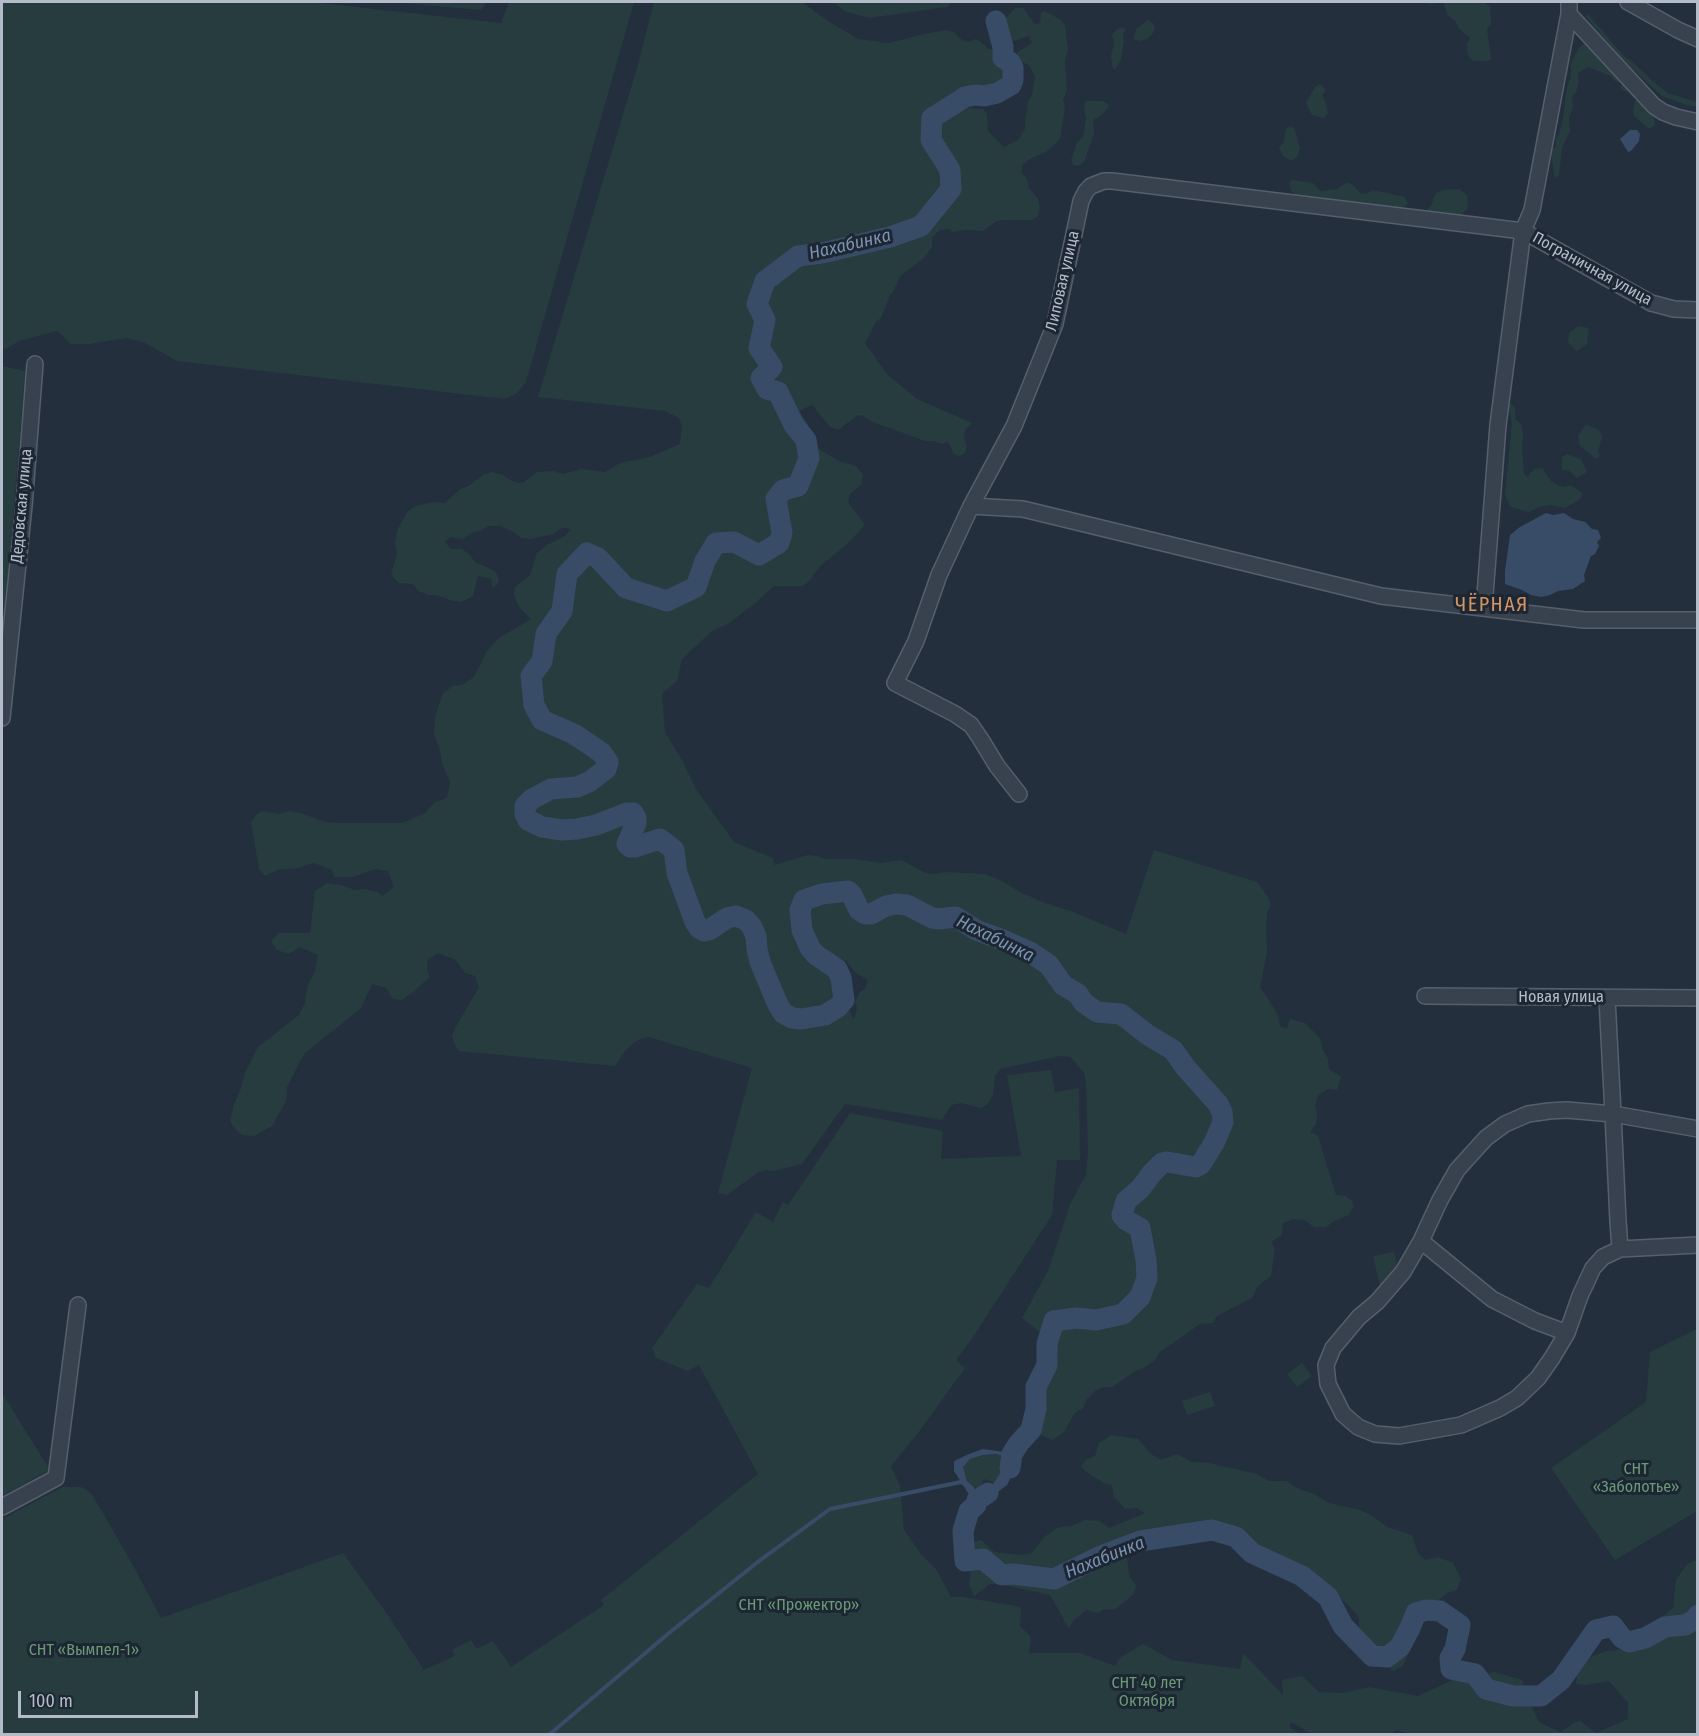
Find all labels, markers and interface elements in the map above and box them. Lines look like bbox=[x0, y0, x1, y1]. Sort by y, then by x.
water label: Нахабинка bbox=[807, 225, 893, 265]
street label: Пограничная улица bbox=[1529, 228, 1655, 310]
street label: Липовая улица bbox=[1042, 229, 1084, 333]
street label: Дедовская улица bbox=[7, 448, 37, 564]
district label: ЧЁРНАЯ bbox=[1455, 593, 1529, 617]
water label: Нахабинка bbox=[953, 911, 1037, 967]
street label: Новая улица bbox=[1518, 988, 1604, 1008]
park label: СНТ «Заболотье» bbox=[1593, 1460, 1679, 1498]
water label: Нахабинка bbox=[1062, 1532, 1148, 1584]
park label: СНТ «Прожектор» bbox=[739, 1596, 859, 1616]
park label: СНТ «Вымпел-1» bbox=[29, 1641, 139, 1661]
park label: СНТ 40 лет Октября bbox=[1111, 1674, 1183, 1712]
scale bar bbox=[21, 1679, 201, 1717]
text: 100 m bbox=[29, 1690, 73, 1712]

